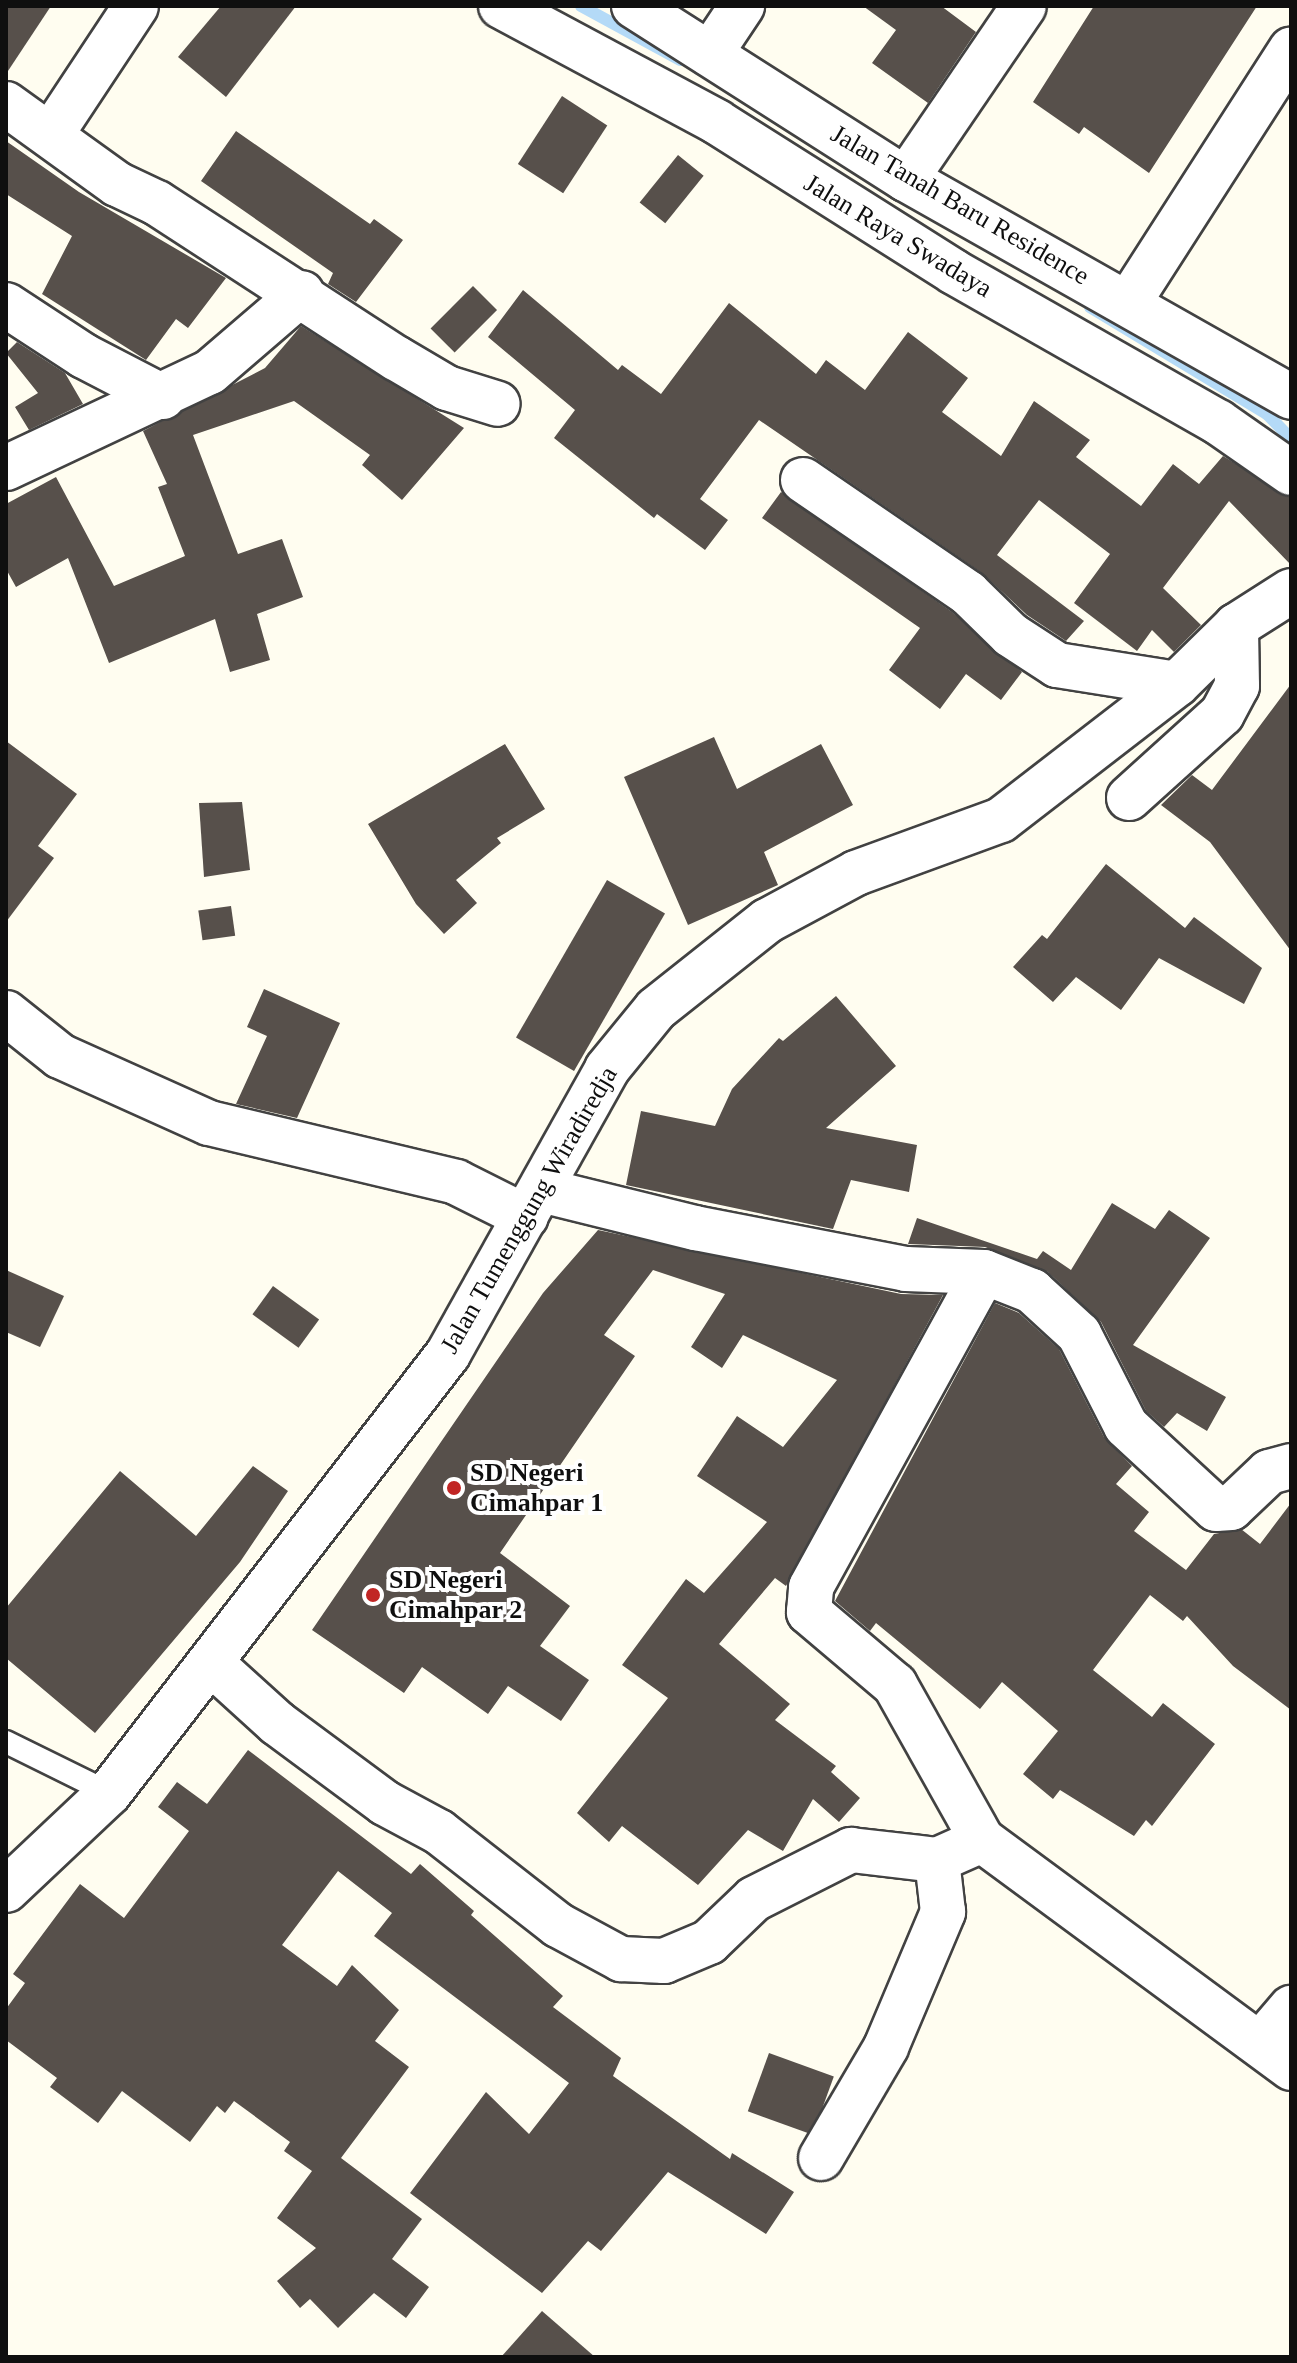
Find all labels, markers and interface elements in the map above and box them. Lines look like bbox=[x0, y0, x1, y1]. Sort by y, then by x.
street label: Jalan Tanah Baru Residence bbox=[825, 118, 1095, 292]
street label: Jalan Raya Swadaya bbox=[798, 168, 998, 304]
street label: Jalan Tumenggung Wiradiredja bbox=[434, 1060, 624, 1360]
place label: SD Negeri Cimahpar 1 bbox=[470, 1457, 604, 1518]
marker: SD Negeri Cimahpar 1 bbox=[445, 1479, 463, 1497]
place label: SD Negeri Cimahpar 2 bbox=[389, 1564, 523, 1626]
marker: SD Negeri Cimahpar 2 bbox=[364, 1586, 382, 1604]

